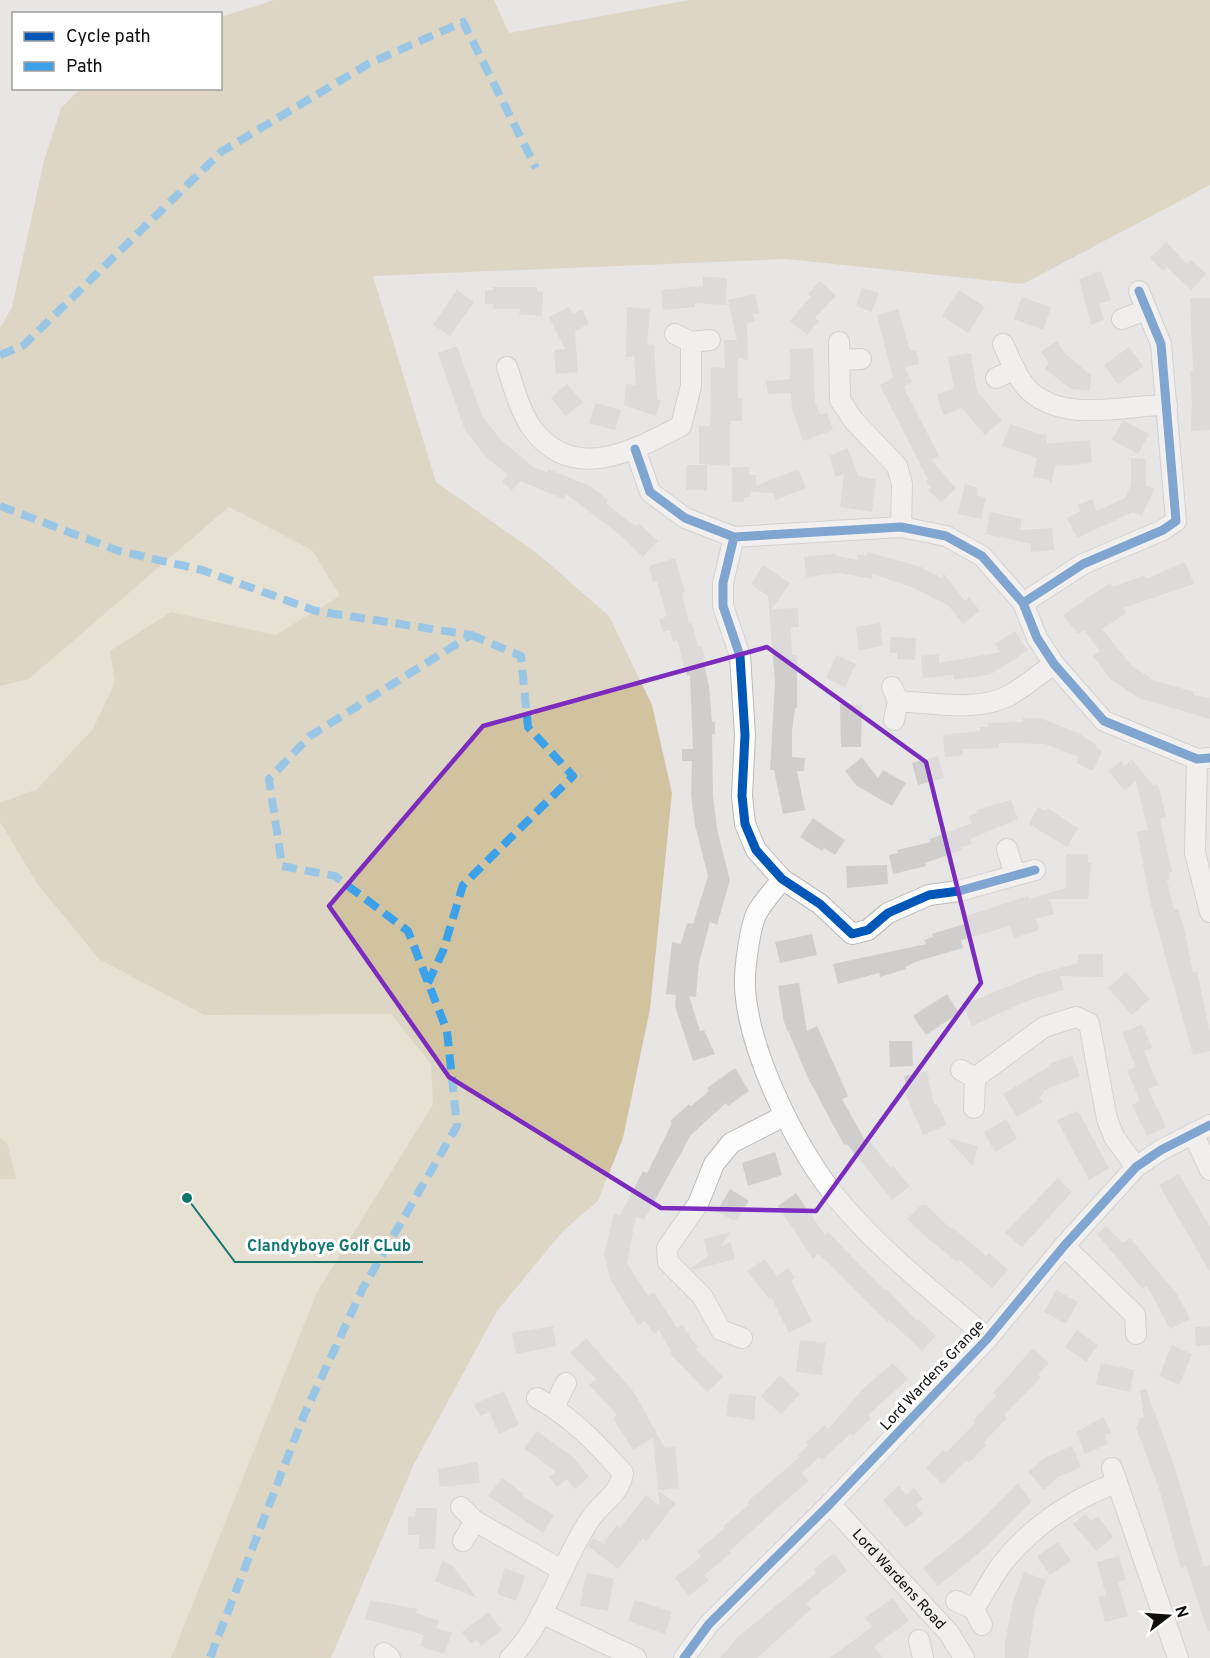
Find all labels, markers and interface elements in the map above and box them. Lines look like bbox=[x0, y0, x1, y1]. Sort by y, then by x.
legend bbox=[12, 12, 222, 90]
text: Cycle path bbox=[66, 26, 151, 49]
text: Path bbox=[66, 56, 103, 79]
callout: Clandyboye Golf CLub bbox=[235, 1228, 423, 1262]
text: Clandyboye Golf CLub bbox=[247, 1237, 411, 1257]
street label: Lord Wardens Grange bbox=[877, 1317, 989, 1435]
street label: Lord Wardens Road bbox=[847, 1526, 949, 1634]
north arrow bbox=[1138, 1586, 1198, 1646]
text: N bbox=[1169, 1604, 1192, 1621]

